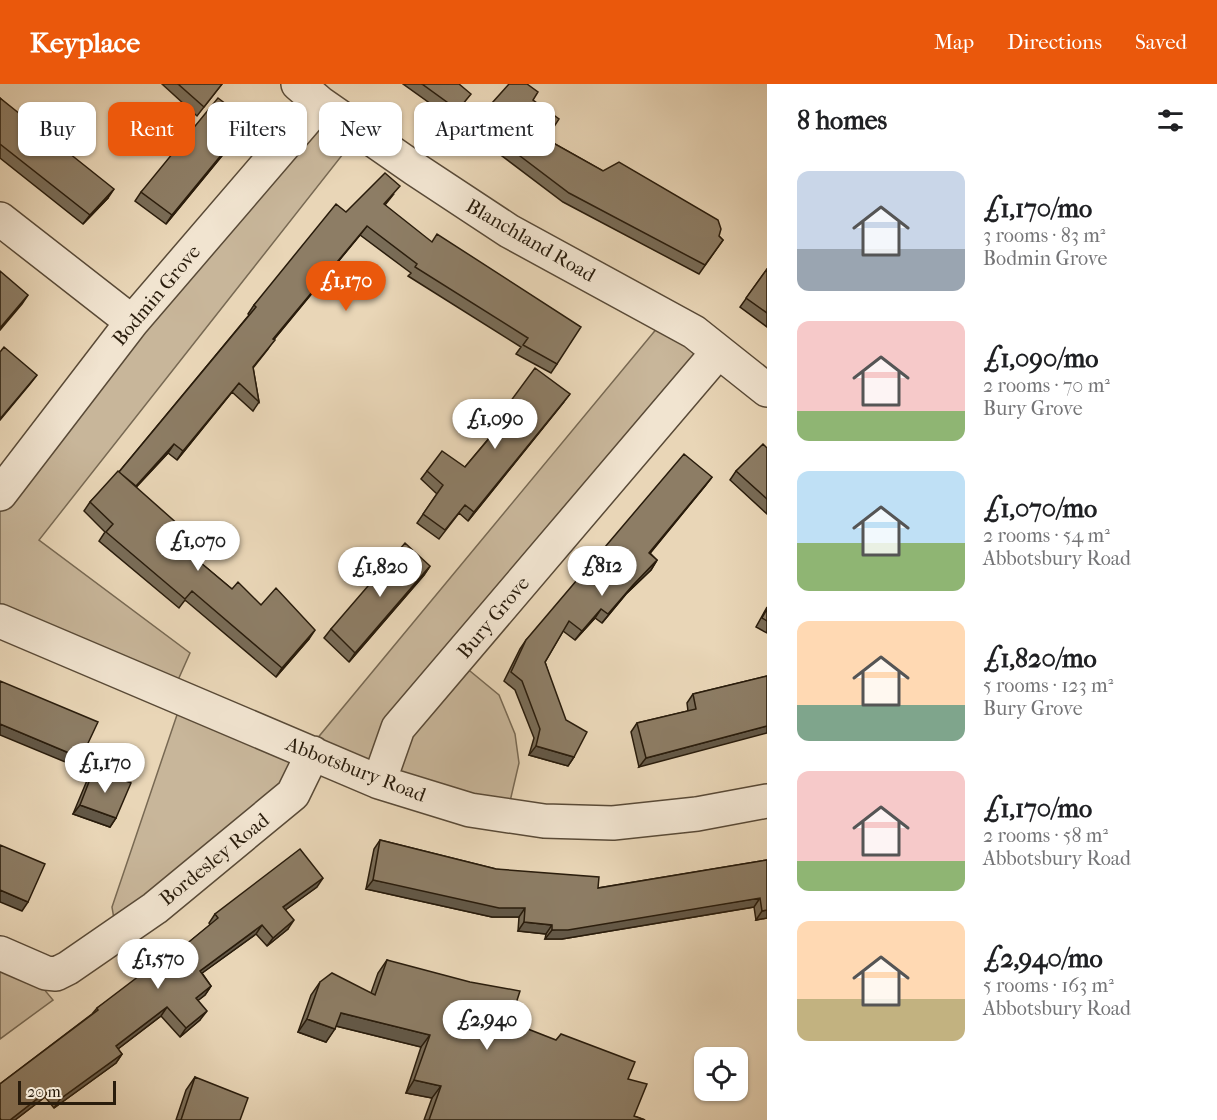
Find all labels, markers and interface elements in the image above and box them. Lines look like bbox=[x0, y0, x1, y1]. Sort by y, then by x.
text: Keyplace bbox=[30, 26, 140, 59]
text: Map bbox=[934, 30, 974, 54]
text: Directions bbox=[1007, 30, 1102, 54]
text: Saved bbox=[1135, 30, 1187, 54]
chip: Buy bbox=[18, 102, 96, 156]
chip: Rent bbox=[108, 102, 195, 156]
chip: Filters bbox=[207, 102, 307, 156]
chip: New bbox=[319, 102, 402, 156]
chip: Apartment bbox=[414, 102, 555, 156]
icon: filters bbox=[1154, 104, 1187, 137]
text: 8 homes bbox=[797, 105, 887, 136]
text: £1,170/mo bbox=[983, 193, 1092, 224]
street label: Blanchland Road bbox=[462, 194, 600, 287]
icon: home bbox=[845, 195, 917, 267]
text: 3 rooms · 83 m² bbox=[983, 224, 1106, 247]
street label: Bodmin Grove bbox=[108, 240, 205, 350]
text: Bodmin Grove bbox=[983, 247, 1107, 270]
pin: £1,170 bbox=[297, 261, 395, 312]
text: £1,170 bbox=[320, 269, 372, 292]
text: £1,090/mo bbox=[983, 343, 1098, 374]
icon: home bbox=[845, 345, 917, 417]
text: 2 rooms · 70 m² bbox=[983, 374, 1110, 397]
text: Bury Grove bbox=[983, 397, 1083, 420]
pin: £1,090 bbox=[446, 399, 544, 450]
text: £1,090 bbox=[466, 407, 524, 430]
text: £1,070/mo bbox=[983, 493, 1097, 524]
icon: home bbox=[845, 495, 917, 567]
pin: £1,070 bbox=[149, 521, 247, 572]
text: 2 rooms · 54 m² bbox=[983, 524, 1110, 547]
text: £1,070 bbox=[170, 529, 226, 552]
pin: £812 bbox=[566, 546, 638, 597]
pin: £1,820 bbox=[331, 547, 429, 598]
text: Abbotsbury Road bbox=[983, 547, 1131, 570]
text: £812 bbox=[582, 554, 622, 577]
text: £1,820 bbox=[352, 555, 408, 578]
street label: Bury Grove bbox=[453, 572, 534, 663]
text: £1,820/mo bbox=[983, 643, 1097, 674]
icon: home bbox=[845, 645, 917, 717]
text: 5 rooms · 123 m² bbox=[983, 674, 1113, 697]
text: Bury Grove bbox=[983, 697, 1083, 720]
street label: Abbotsbury Road bbox=[282, 732, 430, 807]
pin: £1,170 bbox=[56, 743, 154, 794]
text: £1,170 bbox=[79, 751, 131, 774]
text: £1,170/mo bbox=[983, 793, 1092, 824]
icon: home bbox=[845, 795, 917, 867]
street label: Bordesley Road bbox=[155, 808, 274, 910]
text: 2 rooms · 58 m² bbox=[983, 824, 1108, 847]
text: Abbotsbury Road bbox=[983, 847, 1131, 870]
pin: £1,570 bbox=[109, 939, 207, 990]
text: £2,940/mo bbox=[983, 943, 1103, 974]
icon: home bbox=[845, 945, 917, 1017]
text: £1,570 bbox=[131, 947, 185, 970]
text: 5 rooms · 163 m² bbox=[983, 974, 1114, 997]
text: Abbotsbury Road bbox=[983, 997, 1131, 1020]
pin: £2,940 bbox=[438, 1000, 536, 1051]
text: £2,940 bbox=[457, 1008, 517, 1031]
map controls bbox=[694, 1047, 748, 1101]
button: locate bbox=[694, 1047, 748, 1101]
scale bar bbox=[18, 1078, 116, 1106]
text: 20 m bbox=[27, 1082, 61, 1101]

